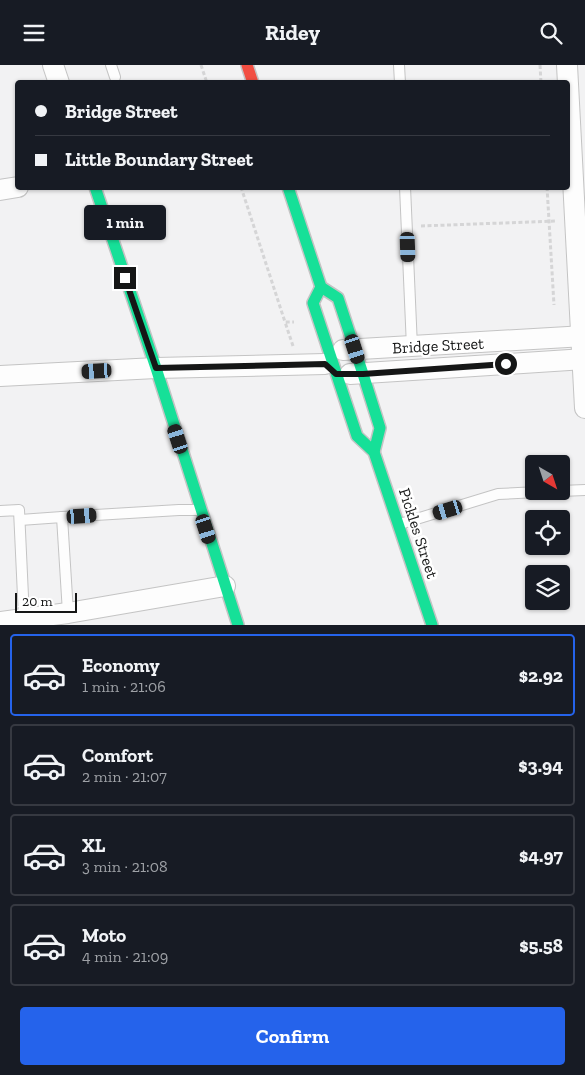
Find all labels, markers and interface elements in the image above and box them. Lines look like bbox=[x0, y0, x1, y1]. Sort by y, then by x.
icon: menu bbox=[20, 19, 48, 47]
text: Ridey bbox=[265, 19, 320, 46]
icon: search bbox=[537, 19, 565, 47]
text: Bridge Street bbox=[65, 100, 178, 123]
text: Little Boundary Street bbox=[65, 148, 253, 171]
callout: 1 min bbox=[84, 205, 166, 241]
text: 1 min bbox=[106, 213, 144, 232]
car bbox=[399, 232, 416, 262]
route end bbox=[114, 267, 136, 289]
car bbox=[343, 332, 366, 366]
street label: Bridge Street bbox=[392, 334, 484, 357]
route start bbox=[495, 353, 517, 375]
car bbox=[81, 363, 112, 379]
car bbox=[166, 422, 189, 456]
north arrow bbox=[525, 455, 570, 500]
map controls bbox=[525, 455, 570, 610]
street label: Pickles Street bbox=[395, 486, 442, 581]
car bbox=[431, 498, 464, 522]
car bbox=[66, 507, 97, 525]
button: locate bbox=[525, 510, 570, 555]
car bbox=[194, 512, 217, 546]
button: layers bbox=[525, 565, 570, 610]
scale bar bbox=[15, 590, 78, 613]
text: 20 m bbox=[22, 593, 53, 610]
icon: car bbox=[22, 653, 67, 698]
text: Economy bbox=[82, 654, 160, 677]
text: $2.92 bbox=[519, 664, 563, 687]
text: 1 min · 21:06 bbox=[82, 677, 166, 696]
icon: car bbox=[22, 743, 67, 788]
text: Comfort bbox=[82, 744, 153, 767]
text: $3.94 bbox=[518, 754, 563, 777]
text: 2 min · 21:07 bbox=[82, 767, 167, 786]
icon: car bbox=[22, 833, 67, 878]
text: XL bbox=[82, 834, 105, 857]
text: $4.97 bbox=[519, 844, 563, 867]
text: 3 min · 21:08 bbox=[82, 857, 168, 876]
icon: car bbox=[22, 923, 67, 968]
text: Moto bbox=[82, 924, 126, 947]
text: $5.58 bbox=[519, 934, 563, 957]
text: 4 min · 21:09 bbox=[82, 947, 168, 966]
button: Confirm bbox=[20, 1007, 565, 1065]

